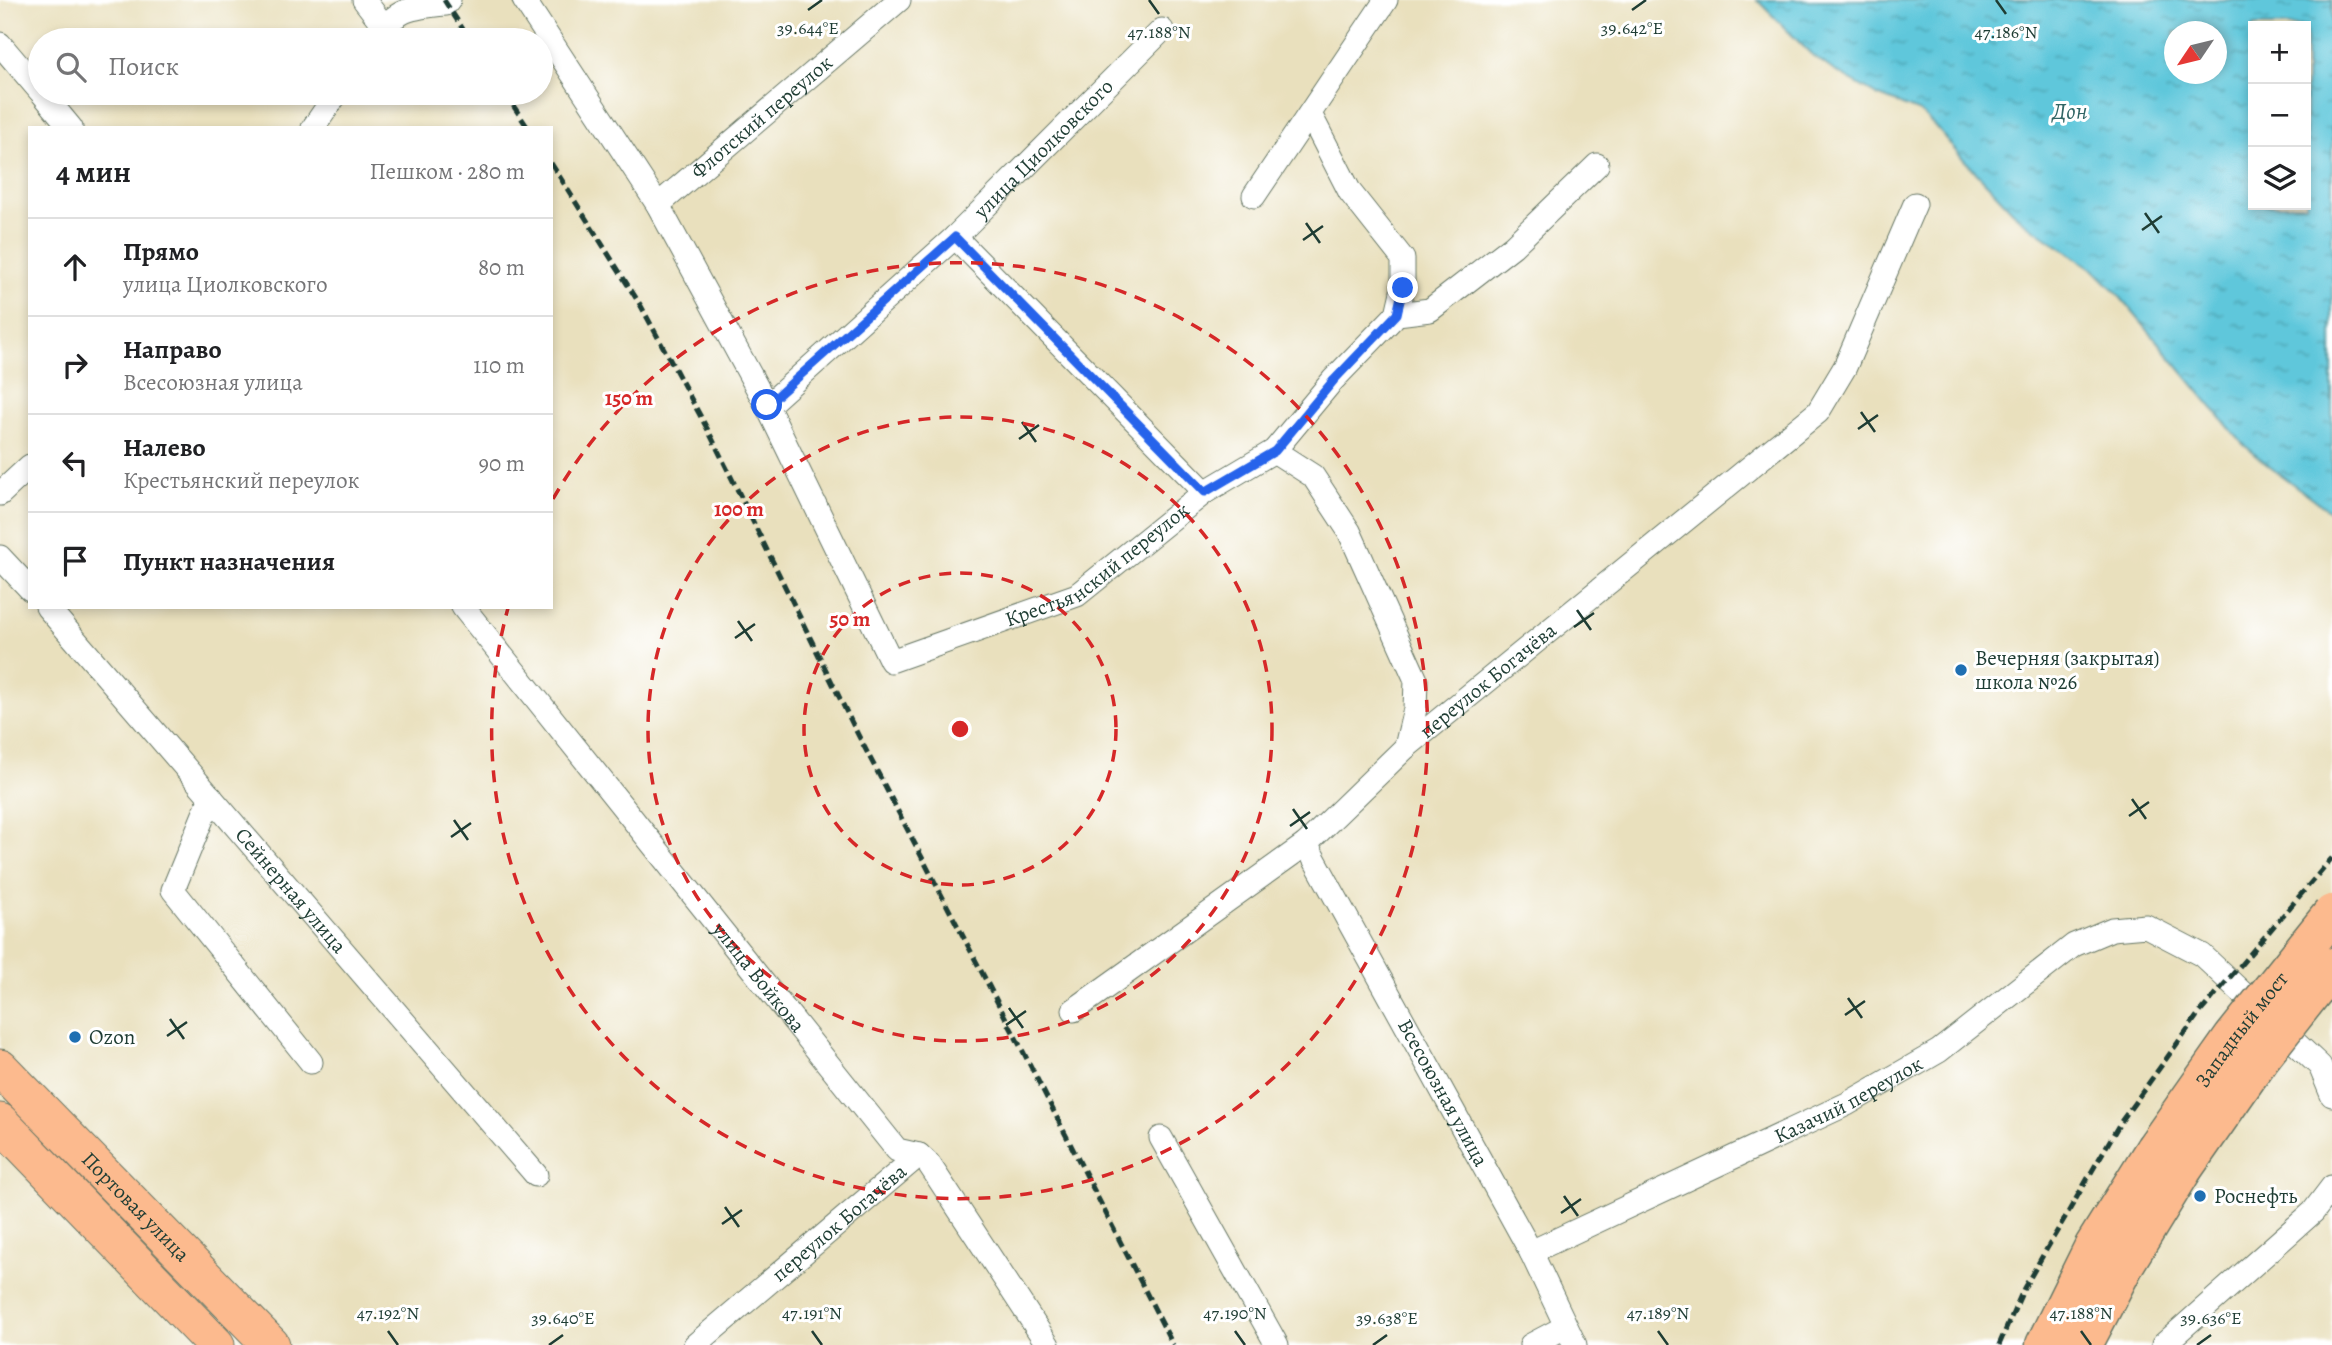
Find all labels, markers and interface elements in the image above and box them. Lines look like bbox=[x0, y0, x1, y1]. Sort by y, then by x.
text: 39.644°E bbox=[777, 16, 839, 40]
text: 39.642°E bbox=[1601, 16, 1663, 40]
text: 47.188°N bbox=[1127, 20, 1191, 44]
text: 47.186°N bbox=[1975, 20, 2037, 44]
north arrow bbox=[2164, 21, 2227, 84]
map controls bbox=[2248, 21, 2311, 210]
button: + bbox=[2248, 21, 2311, 84]
search box bbox=[28, 28, 553, 105]
icon: search bbox=[52, 48, 90, 86]
text: Поиск bbox=[108, 49, 179, 84]
street label: Флотский переулок bbox=[685, 49, 838, 185]
street label: улица Циолковского bbox=[967, 72, 1120, 225]
button: − bbox=[2248, 84, 2311, 147]
water label: Дон bbox=[2051, 96, 2088, 127]
button: layers bbox=[2248, 147, 2311, 210]
text: 4 мин bbox=[56, 152, 131, 192]
text: Пешком · 280 m bbox=[370, 156, 525, 187]
text: Прямо bbox=[123, 234, 199, 269]
icon: ahead bbox=[56, 248, 94, 286]
text: 80 m bbox=[478, 252, 525, 283]
text: улица Циолковского bbox=[123, 269, 328, 300]
route end bbox=[1387, 272, 1418, 303]
text: Направо bbox=[123, 332, 222, 367]
icon: right bbox=[56, 346, 94, 384]
text: 110 m bbox=[473, 350, 525, 381]
text: Всесоюзная улица bbox=[123, 367, 303, 398]
text: 150 m bbox=[605, 384, 654, 412]
route start bbox=[751, 389, 782, 420]
text: Налево bbox=[123, 430, 206, 465]
icon: left bbox=[56, 444, 94, 482]
text: 90 m bbox=[479, 448, 525, 479]
text: Крестьянский переулок bbox=[123, 465, 360, 496]
text: 100 m bbox=[714, 495, 764, 523]
street label: Крестьянский переулок bbox=[1001, 496, 1195, 633]
icon: arrive bbox=[56, 542, 94, 580]
text: Пункт назначения bbox=[123, 544, 335, 579]
text: 50 m bbox=[830, 605, 871, 633]
street label: переулок Богачёва bbox=[1413, 616, 1562, 745]
place label: Вечерняя (закрытая) школа №26 bbox=[1975, 644, 2160, 696]
marker: Вечерняя (закрытая) школа №26 bbox=[1953, 662, 1969, 678]
centre of rings bbox=[948, 717, 972, 741]
street label: Сейнерная улица bbox=[229, 822, 353, 959]
street label: улица Войкова bbox=[706, 915, 812, 1039]
street label: Западный мост bbox=[2189, 966, 2295, 1093]
street label: Всесоюзная улица bbox=[1391, 1014, 1495, 1172]
place label: Ozon bbox=[89, 1023, 135, 1051]
marker: Ozon bbox=[67, 1029, 83, 1045]
street label: Казачий переулок bbox=[1770, 1049, 1928, 1150]
street label: Портовая улица bbox=[75, 1145, 196, 1268]
street label: переулок Богачёва bbox=[766, 1157, 913, 1288]
place label: Роснефть bbox=[2214, 1182, 2297, 1210]
marker: Роснефть bbox=[2192, 1188, 2208, 1204]
text: 47.192°N bbox=[357, 1301, 419, 1325]
text: 47.191°N bbox=[782, 1301, 842, 1325]
text: 47.190°N bbox=[1203, 1301, 1267, 1325]
text: 47.189°N bbox=[1627, 1301, 1689, 1325]
text: 47.188°N bbox=[2049, 1301, 2113, 1325]
text: 39.640°E bbox=[531, 1306, 595, 1330]
text: 39.638°E bbox=[1356, 1306, 1418, 1330]
text: 39.636°E bbox=[2180, 1306, 2242, 1330]

